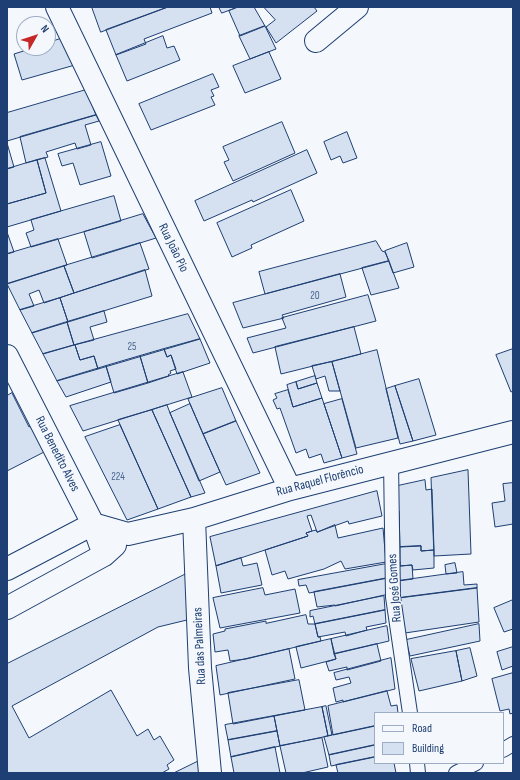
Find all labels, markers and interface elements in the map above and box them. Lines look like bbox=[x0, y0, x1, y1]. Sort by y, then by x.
north arrow bbox=[16, 16, 56, 56]
text: N bbox=[38, 22, 52, 35]
street label: Rua João Pio bbox=[155, 221, 191, 275]
house number: 20 bbox=[310, 289, 320, 303]
house number: 25 bbox=[128, 340, 136, 354]
street label: Rua Benedito Alves bbox=[31, 414, 83, 494]
street label: Rua Raquel Florêncio bbox=[275, 462, 365, 500]
house number: 224 bbox=[111, 470, 125, 484]
street label: Rua José Gomes bbox=[385, 553, 405, 623]
street label: Rua das Palmeiras bbox=[190, 607, 210, 685]
legend bbox=[374, 712, 504, 764]
text: Road bbox=[412, 721, 432, 736]
text: Building bbox=[412, 741, 444, 756]

